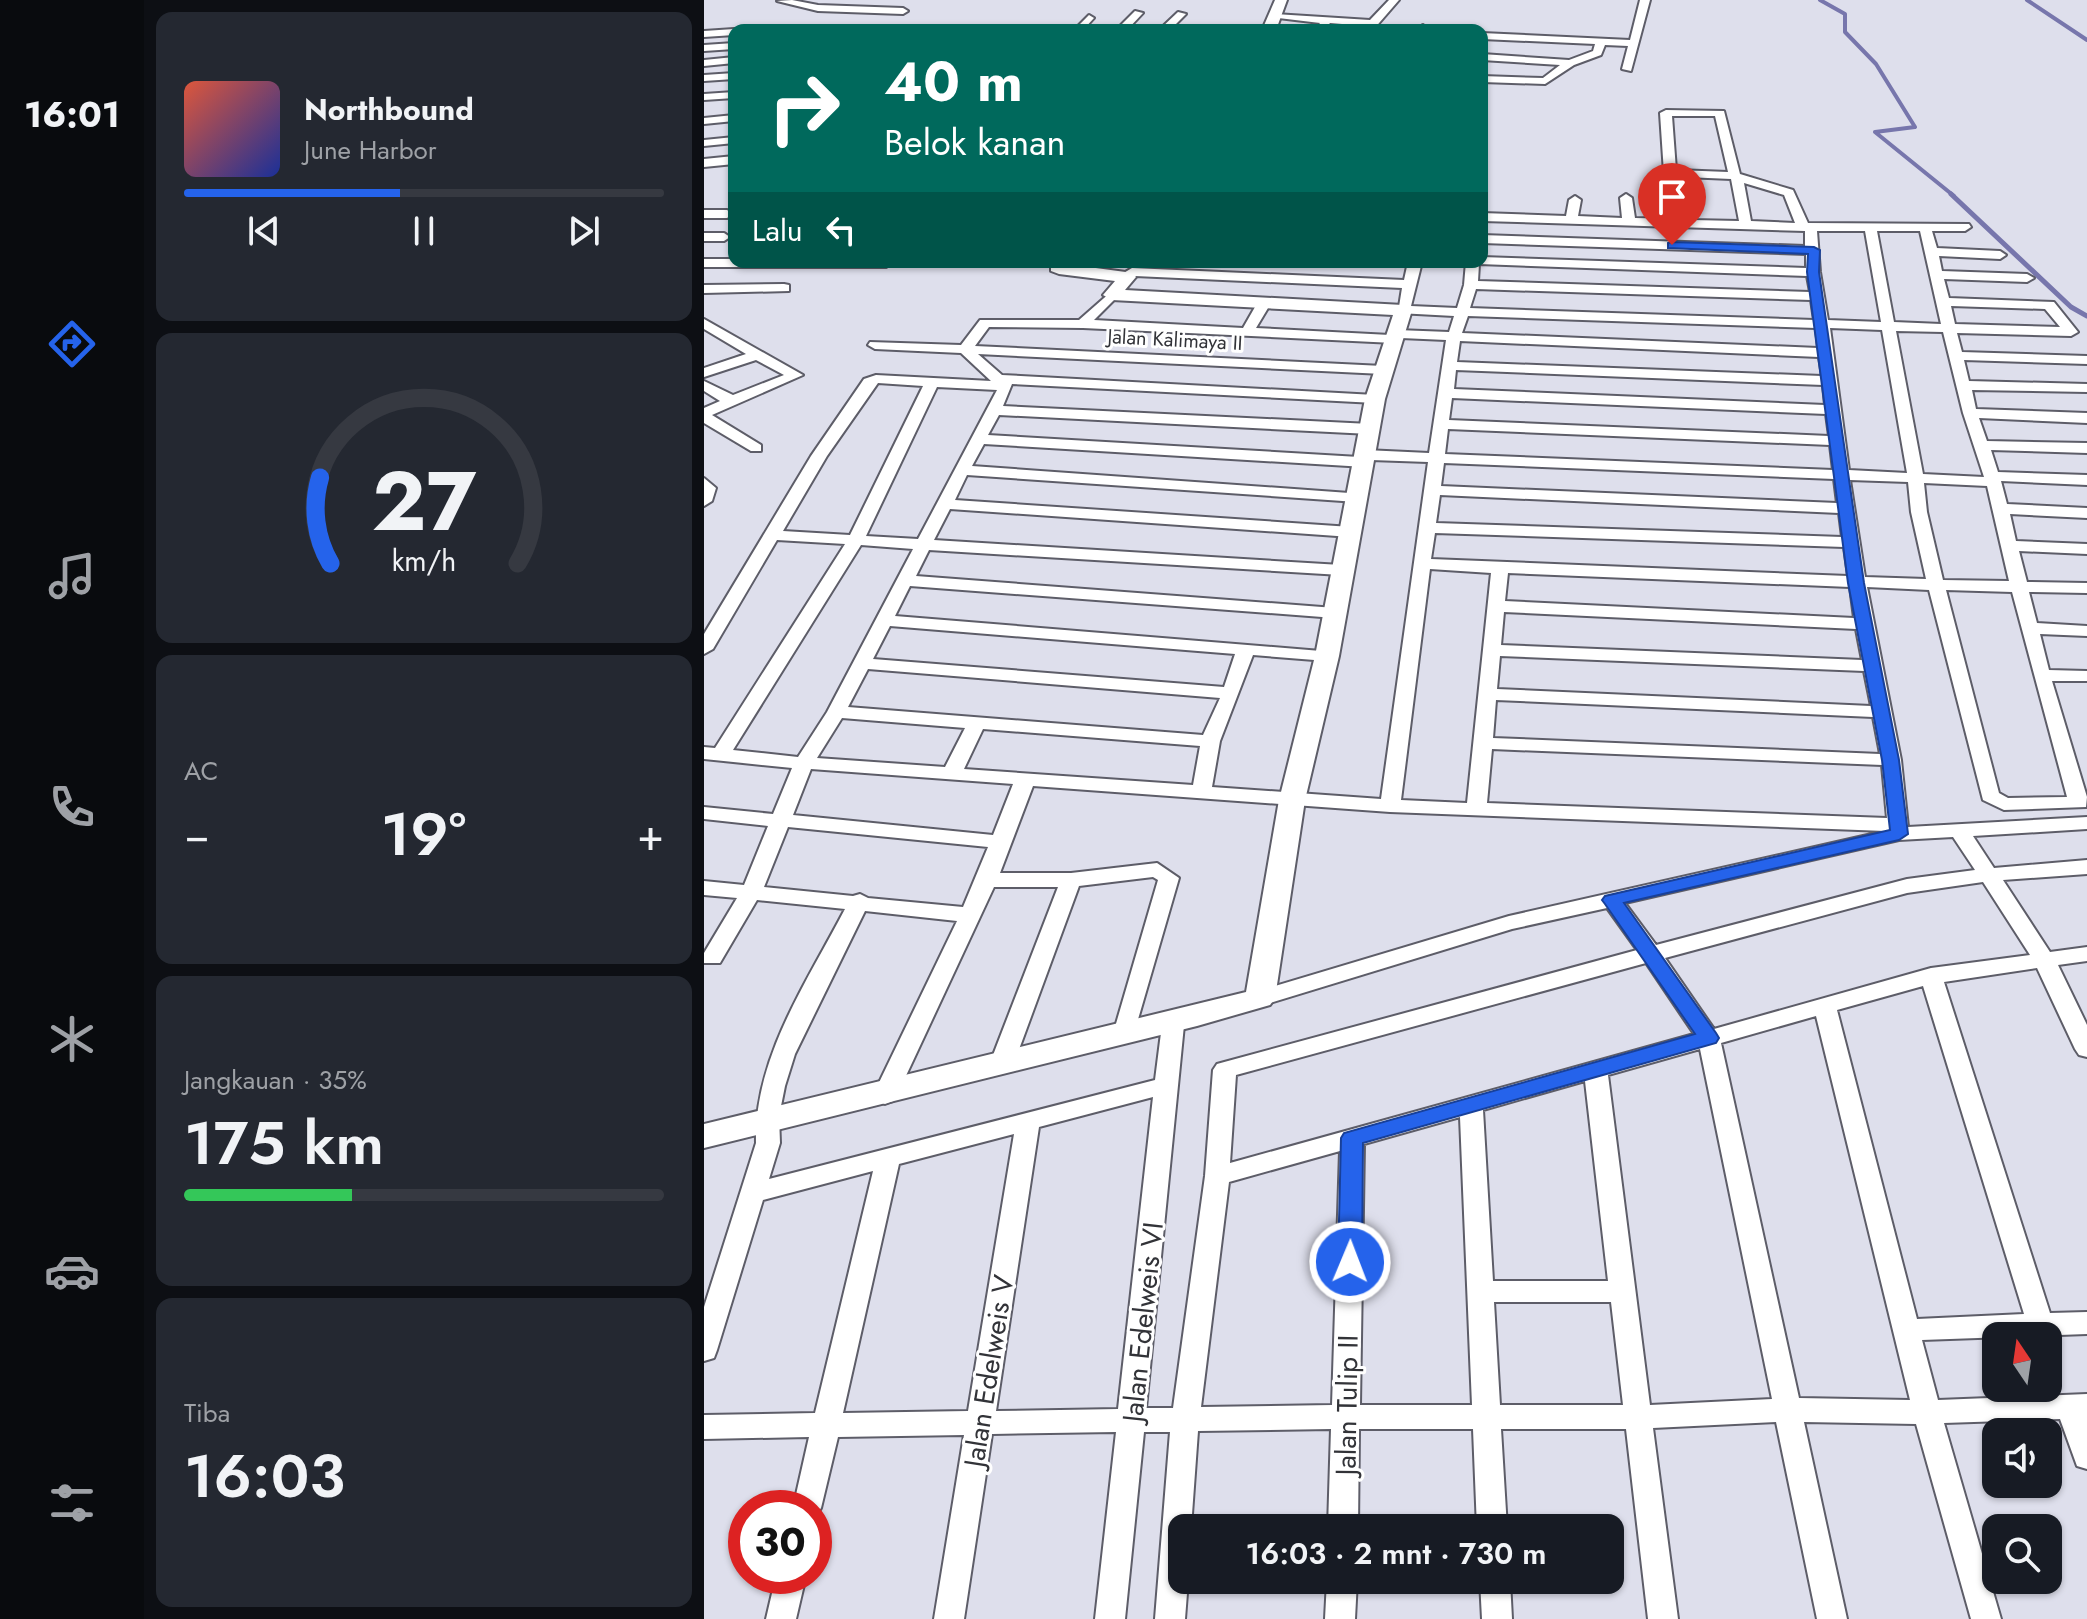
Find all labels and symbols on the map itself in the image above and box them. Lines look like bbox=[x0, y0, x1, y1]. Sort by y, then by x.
pin bbox=[1638, 163, 1706, 245]
street label: Jalan Kalimaya II bbox=[1104, 322, 1243, 358]
street label: Jalan Edelweis VI bbox=[1112, 1220, 1174, 1428]
position arrow bbox=[1308, 1220, 1392, 1304]
street label: Jalan Edelweis V bbox=[953, 1272, 1024, 1474]
north arrow bbox=[1982, 1322, 2062, 1402]
street label: Jalan Tulip II bbox=[1325, 1334, 1369, 1480]
speed limit sign: 30 bbox=[728, 1490, 832, 1594]

